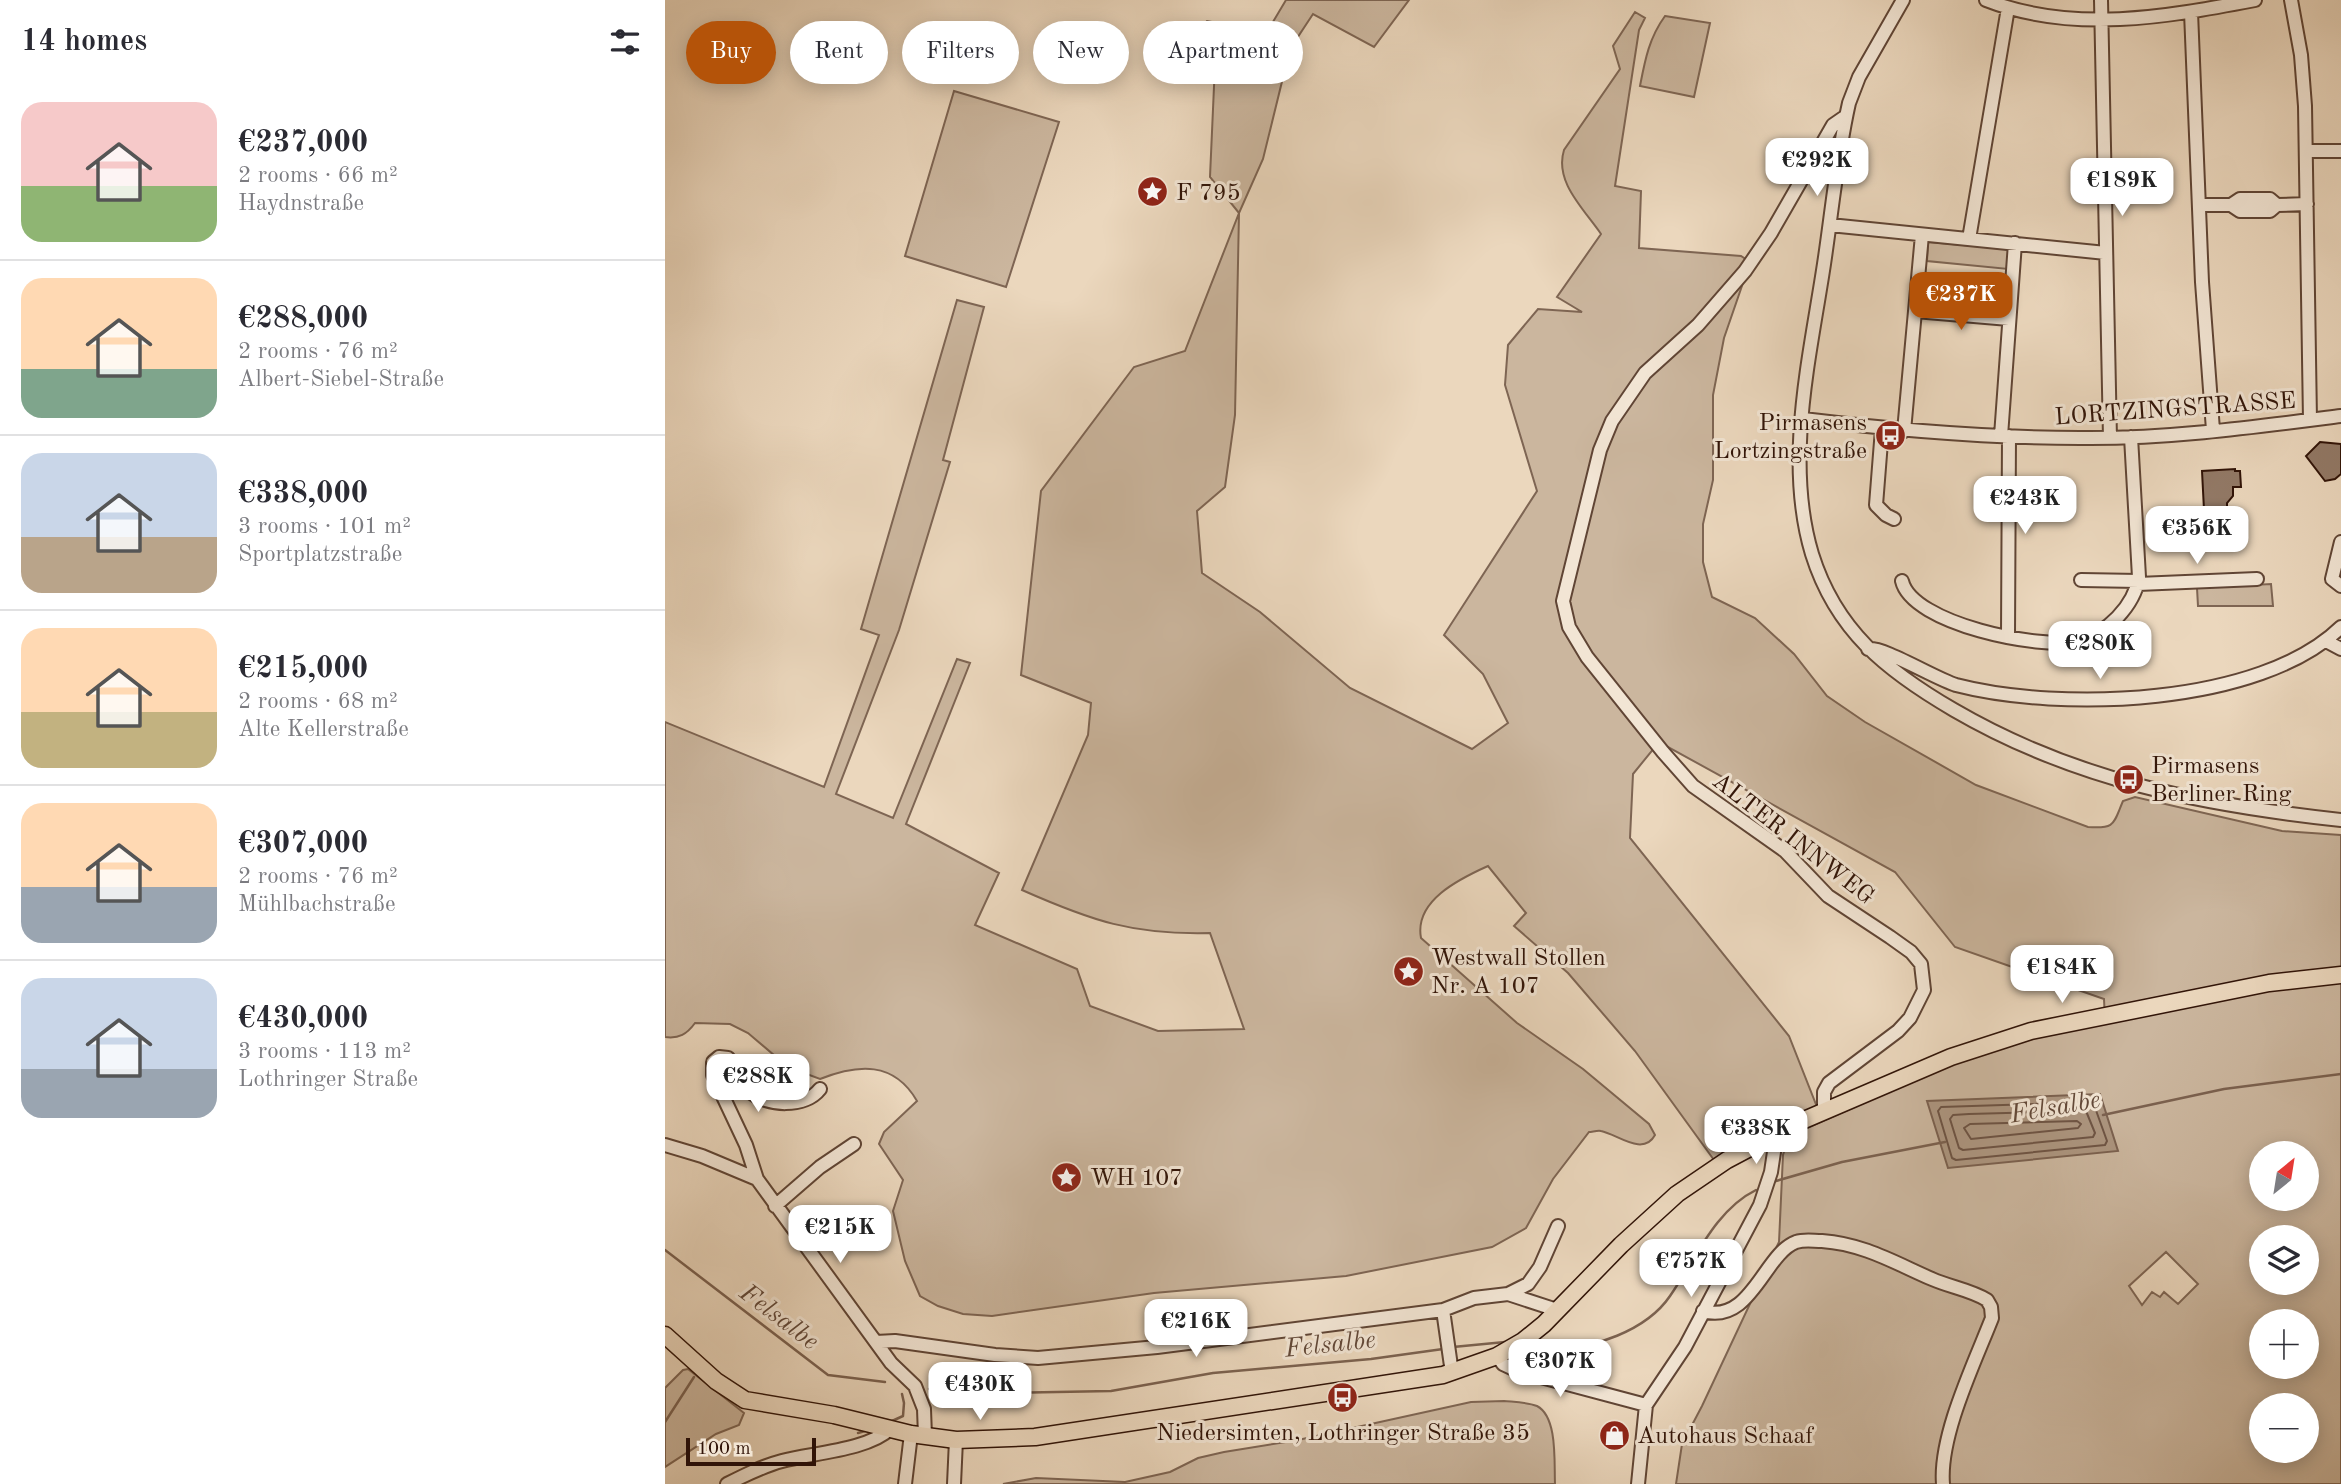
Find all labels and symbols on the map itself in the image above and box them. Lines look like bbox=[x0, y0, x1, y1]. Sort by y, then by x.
pin: €292K bbox=[1768, 138, 1866, 198]
pin: €189K bbox=[2073, 158, 2171, 218]
place icon: F 795 bbox=[1136, 175, 1170, 209]
place label: F 795 bbox=[1176, 182, 1241, 206]
pin: €237K bbox=[1912, 272, 2010, 332]
street label: LORTZINGSTRASSE bbox=[2054, 390, 2297, 430]
place label: Pirmasens Lortzingstraße bbox=[1714, 412, 1867, 464]
bus stop icon: Pirmasens Lortzingstraße bbox=[1873, 419, 1907, 453]
pin: €243K bbox=[1976, 476, 2074, 536]
pin: €356K bbox=[2148, 506, 2246, 566]
pin: €280K bbox=[2051, 622, 2149, 681]
place label: Pirmasens Berliner Ring bbox=[2151, 755, 2292, 807]
bus stop icon: Pirmasens Berliner Ring bbox=[2111, 762, 2145, 796]
street label: ALTER INNWEG bbox=[1707, 769, 1878, 910]
pin: €184K bbox=[2013, 946, 2111, 1005]
place label: Westwall Stollen Nr. A 107 bbox=[1431, 947, 1606, 999]
place icon: Westwall Stollen Nr. A 107 bbox=[1391, 954, 1425, 988]
pin: €288K bbox=[709, 1054, 807, 1114]
water label: Felsalbe bbox=[2007, 1087, 2103, 1129]
pin: €338K bbox=[1707, 1106, 1805, 1166]
north arrow bbox=[2249, 1141, 2319, 1211]
place icon: WH 107 bbox=[1050, 1160, 1084, 1194]
place label: WH 107 bbox=[1090, 1167, 1183, 1191]
pin: €215K bbox=[791, 1206, 889, 1265]
pin: €757K bbox=[1642, 1240, 1740, 1299]
water label: Felsalbe bbox=[734, 1279, 823, 1355]
pin: €216K bbox=[1147, 1300, 1245, 1359]
water label: Felsalbe bbox=[1282, 1327, 1377, 1363]
pin: €307K bbox=[1511, 1340, 1609, 1399]
pin: €430K bbox=[931, 1362, 1029, 1422]
bus stop icon: Niedersimten, Lothringer Straße 35 bbox=[1326, 1381, 1360, 1415]
shop icon: Autohaus Schaaf bbox=[1597, 1418, 1631, 1452]
place label: Niedersimten, Lothringer Straße 35 bbox=[1156, 1422, 1530, 1446]
place label: Autohaus Schaaf bbox=[1637, 1425, 1814, 1449]
scale bar bbox=[686, 1435, 815, 1467]

